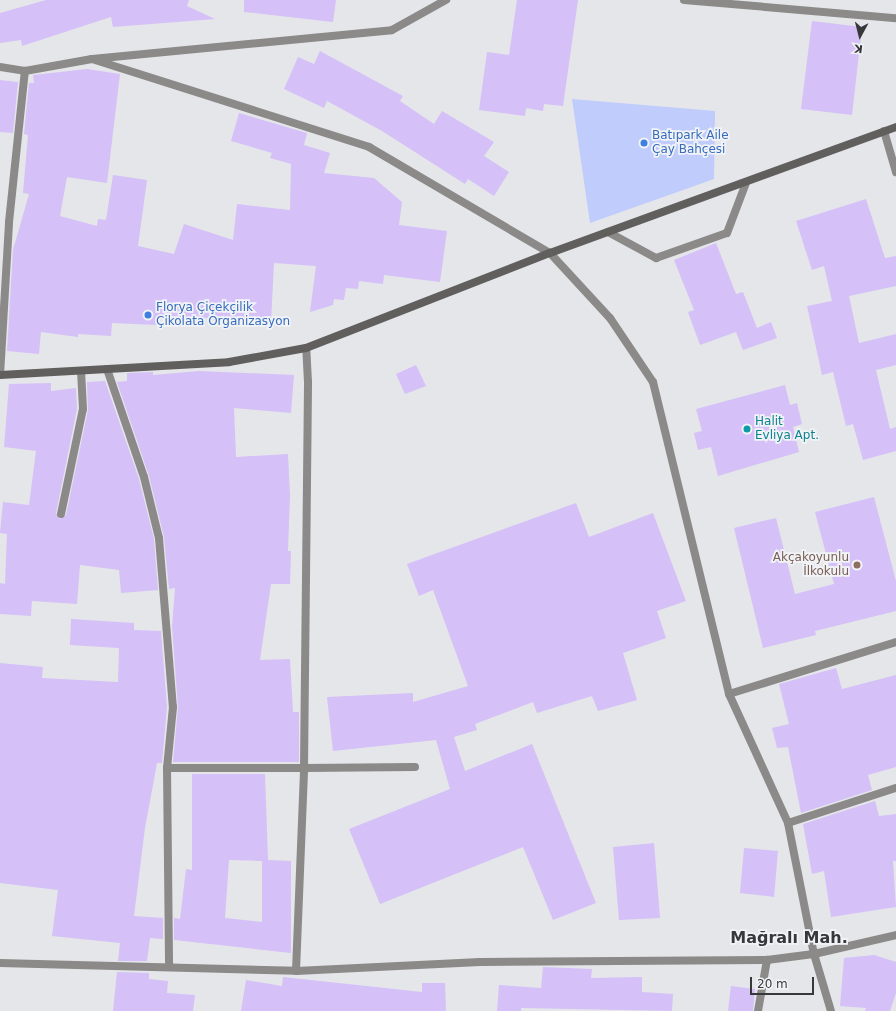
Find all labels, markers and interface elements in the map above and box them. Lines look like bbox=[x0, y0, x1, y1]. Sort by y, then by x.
north arrow bbox=[840, 16, 880, 56]
text: K bbox=[853, 41, 864, 55]
place label: Batıpark Aile Çay Bahçesi bbox=[652, 129, 729, 157]
marker: Batıpark Aile Çay Bahçesi bbox=[639, 138, 649, 148]
place label: Florya Çiçekçilik Çikolata Organizasyon bbox=[156, 301, 290, 329]
marker: Florya Çiçekçilik Çikolata Organizasyon bbox=[143, 310, 153, 320]
place label: Halit Evliya Apt. bbox=[755, 415, 819, 443]
marker: Halit Evliya Apt. bbox=[742, 424, 752, 434]
place label: Akçakoyunlu İlkokulu bbox=[773, 551, 849, 579]
marker: Akçakoyunlu İlkokulu bbox=[852, 560, 862, 570]
district label: Mağralı Mah. bbox=[730, 928, 848, 948]
scale bar bbox=[752, 969, 816, 995]
text: 20 m bbox=[757, 977, 788, 991]

